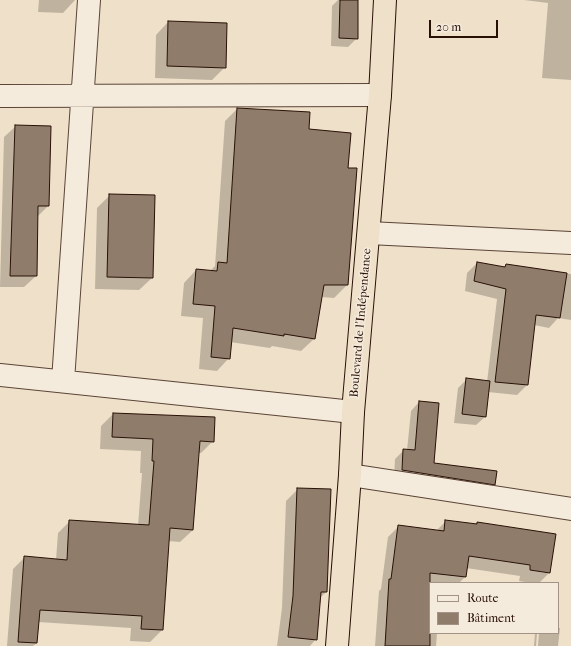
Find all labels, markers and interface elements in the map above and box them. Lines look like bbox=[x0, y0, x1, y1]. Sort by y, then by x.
scale bar bbox=[431, 12, 500, 38]
text: 20 m bbox=[436, 20, 461, 34]
street label: Boulevard de l'Indépendance bbox=[347, 248, 375, 398]
legend bbox=[429, 582, 559, 634]
text: Route bbox=[467, 591, 499, 605]
text: Bâtiment bbox=[467, 611, 515, 625]

